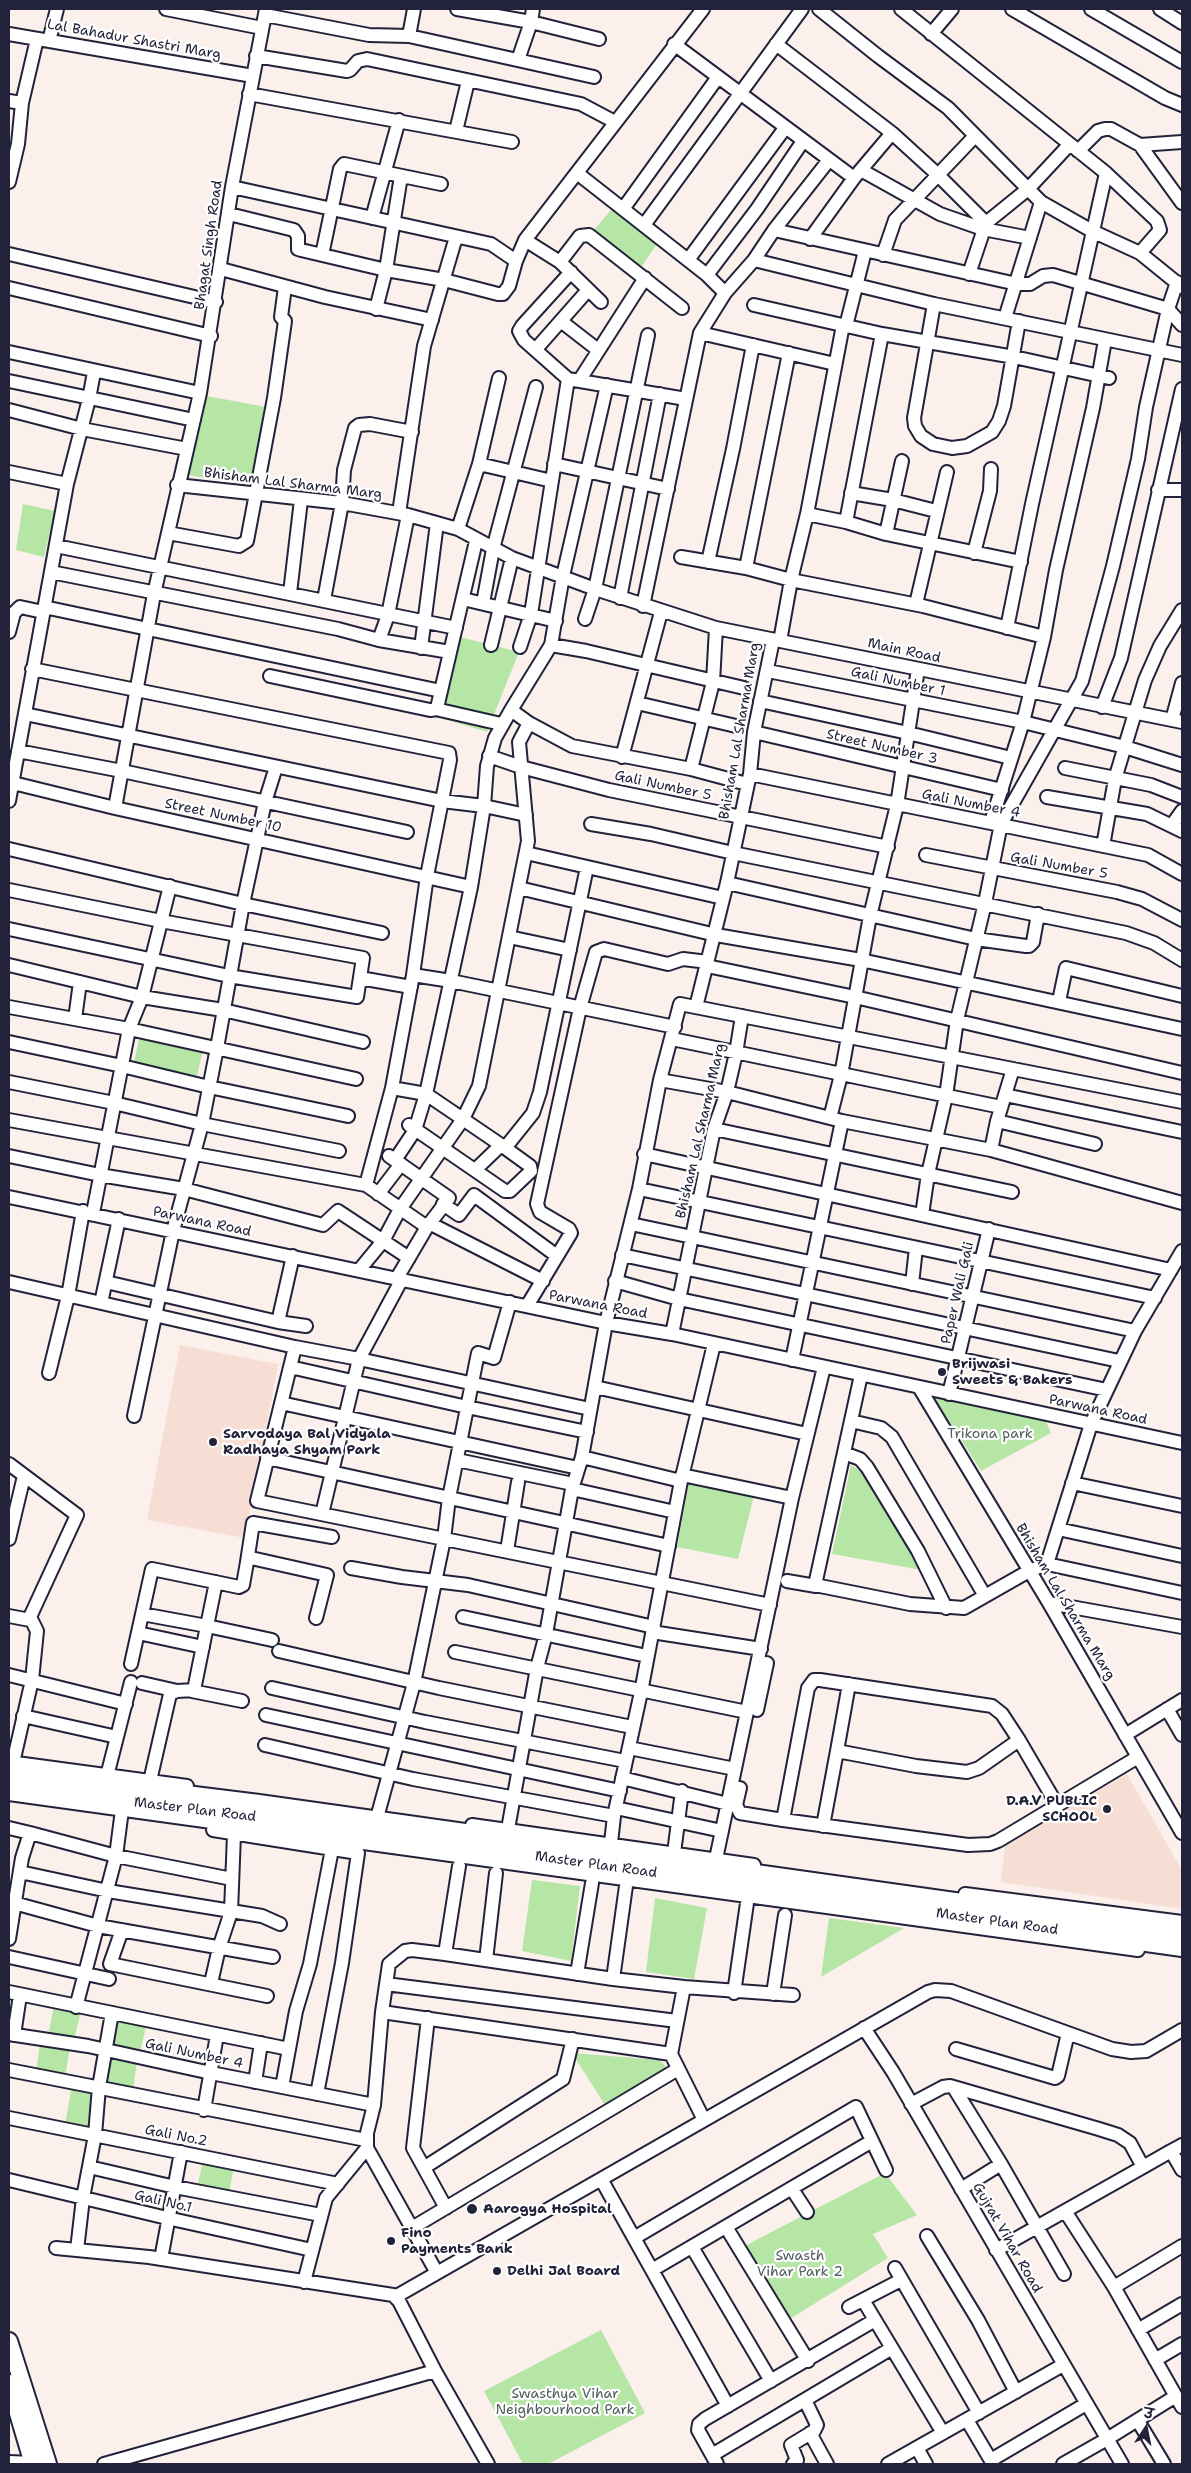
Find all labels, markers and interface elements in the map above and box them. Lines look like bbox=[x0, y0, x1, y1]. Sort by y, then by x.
street label: Lal Bahadur Shastri Marg bbox=[46, 16, 222, 64]
street label: Bhagat Singh Road bbox=[192, 179, 226, 311]
street label: Bhisham Lal Sharma Marg bbox=[203, 465, 383, 503]
street label: Main Road bbox=[866, 635, 942, 667]
street label: Bhisham Lal Sharma Marg bbox=[716, 641, 764, 821]
street label: Gali Number 1 bbox=[849, 664, 947, 700]
street label: Street Number 3 bbox=[825, 726, 939, 768]
street label: Gali Number 5 bbox=[613, 768, 713, 804]
street label: Gali Number 4 bbox=[920, 786, 1022, 822]
street label: Street Number 10 bbox=[163, 795, 283, 837]
street label: Gali Number 5 bbox=[1009, 849, 1109, 883]
street label: Bhisham Lal Sharma Marg bbox=[673, 1042, 729, 1220]
street label: Parwana Road bbox=[151, 1203, 253, 1241]
street label: Paper Wali Gali bbox=[938, 1240, 978, 1346]
street label: Parwana Road bbox=[547, 1287, 649, 1323]
place label: Brijwasi Sweets & Bakers bbox=[952, 1356, 1072, 1388]
marker: Brijwasi Sweets & Bakers bbox=[936, 1366, 948, 1378]
street label: Parwana Road bbox=[1047, 1391, 1149, 1429]
place label: Sarvodaya Bal Vidyala Radhaya Shyam Park bbox=[223, 1426, 391, 1458]
park label: Trikona park bbox=[947, 1426, 1033, 1442]
marker: Sarvodaya Bal Vidyala Radhaya Shyam Park bbox=[207, 1436, 219, 1448]
street label: Bhisham Lal Sharma Marg bbox=[1012, 1521, 1118, 1683]
place label: D.A.V PUBLIC SCHOOL bbox=[1006, 1793, 1097, 1825]
street label: Master Plan Road bbox=[133, 1794, 257, 1826]
marker: D.A.V PUBLIC SCHOOL bbox=[1101, 1803, 1113, 1815]
street label: Master Plan Road bbox=[534, 1848, 658, 1882]
street label: Master Plan Road bbox=[935, 1905, 1059, 1939]
street label: Gali Number 4 bbox=[143, 2035, 245, 2073]
street label: Gali No.2 bbox=[143, 2122, 209, 2150]
street label: Gujrat Vihar Road bbox=[969, 2180, 1045, 2296]
street label: Gali No.1 bbox=[133, 2187, 193, 2217]
place label: Aarogya Hospital bbox=[483, 2201, 612, 2217]
marker: Aarogya Hospital bbox=[465, 2202, 479, 2216]
place label: Fino Payments Bank bbox=[401, 2225, 513, 2258]
marker: Fino Payments Bank bbox=[385, 2235, 397, 2247]
park label: Swasth Vihar Park 2 bbox=[757, 2248, 843, 2280]
place label: Delhi Jal Board bbox=[507, 2263, 620, 2279]
marker: Delhi Jal Board bbox=[491, 2265, 503, 2277]
park label: Swasthya Vihar Neighbourhood Park bbox=[495, 2386, 635, 2418]
north arrow bbox=[1121, 2403, 1171, 2453]
text: उ bbox=[1143, 2404, 1155, 2423]

